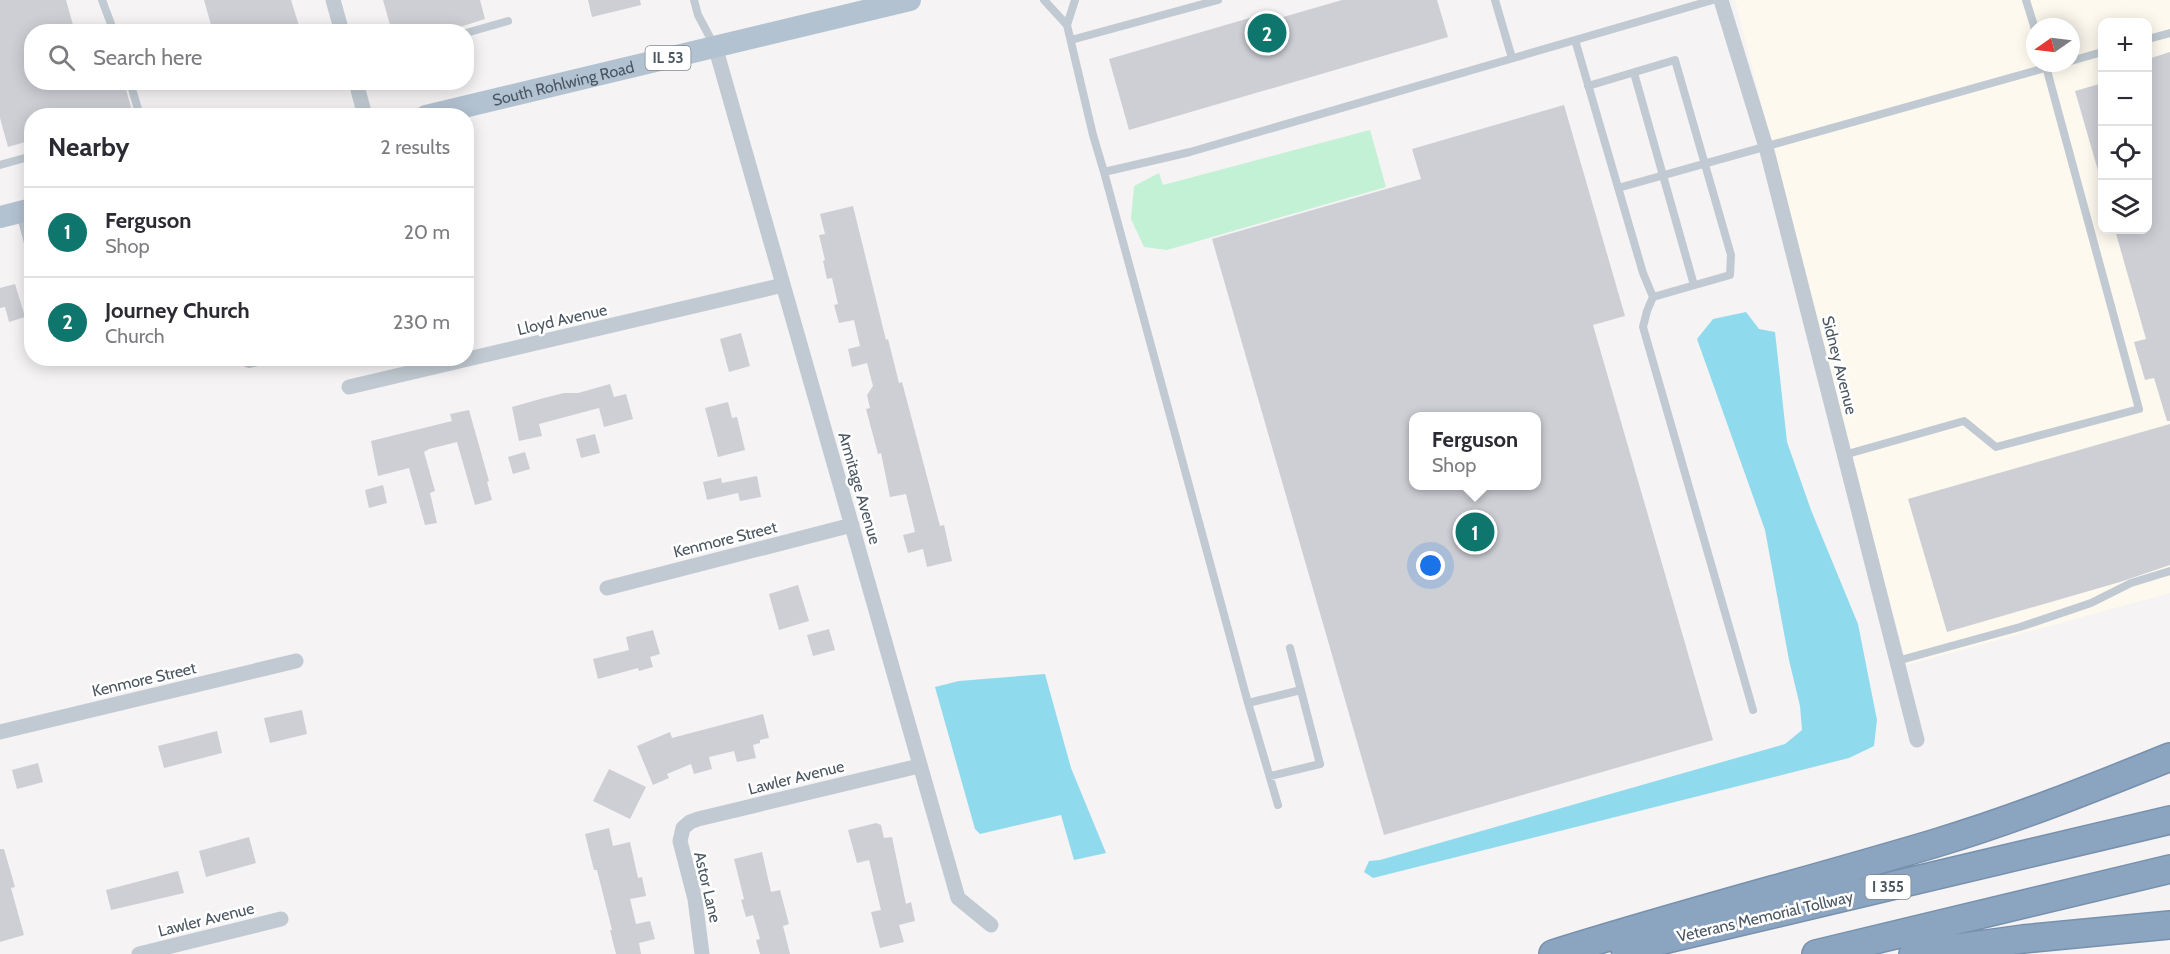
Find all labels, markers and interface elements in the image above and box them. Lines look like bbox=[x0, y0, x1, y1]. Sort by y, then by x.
pin: 2 bbox=[1248, 10, 1286, 56]
north arrow bbox=[2026, 18, 2080, 72]
map controls bbox=[2098, 18, 2152, 234]
button: + bbox=[2098, 18, 2152, 72]
search box bbox=[24, 24, 474, 90]
icon: search bbox=[45, 41, 78, 74]
text: Search here bbox=[93, 44, 202, 71]
road number: IL 53 bbox=[646, 46, 690, 70]
street label: South Rohlwing Road bbox=[490, 57, 636, 110]
button: − bbox=[2098, 72, 2152, 126]
button: locate bbox=[2098, 126, 2152, 180]
text: Nearby bbox=[48, 131, 129, 163]
text: 2 results bbox=[380, 135, 450, 159]
button: layers bbox=[2098, 180, 2152, 234]
text: Ferguson bbox=[105, 207, 191, 234]
text: 1 bbox=[64, 220, 71, 244]
text: 20 m bbox=[404, 220, 450, 244]
text: Shop bbox=[105, 234, 150, 258]
text: Journey Church bbox=[105, 297, 250, 324]
street label: Lloyd Avenue bbox=[515, 300, 609, 339]
text: 2 bbox=[62, 310, 73, 334]
text: 230 m bbox=[393, 310, 450, 334]
street label: Sidney Avenue bbox=[1818, 314, 1861, 416]
text: Church bbox=[105, 324, 165, 348]
popup bbox=[1409, 412, 1541, 490]
text: Ferguson bbox=[1432, 426, 1518, 453]
street label: Armitage Avenue bbox=[834, 430, 885, 546]
text: Shop bbox=[1432, 453, 1476, 477]
pin: 1 bbox=[1456, 510, 1494, 554]
street label: Kenmore Street bbox=[671, 517, 780, 562]
your location bbox=[1416, 551, 1445, 580]
street label: Kenmore Street bbox=[90, 658, 199, 701]
street label: Lawler Avenue bbox=[746, 756, 846, 799]
street label: Astor Lane bbox=[690, 850, 725, 924]
road number: I 355 bbox=[1866, 875, 1910, 899]
street label: Veterans Memorial Tollway bbox=[1675, 887, 1855, 946]
street label: Lawler Avenue bbox=[156, 898, 256, 941]

